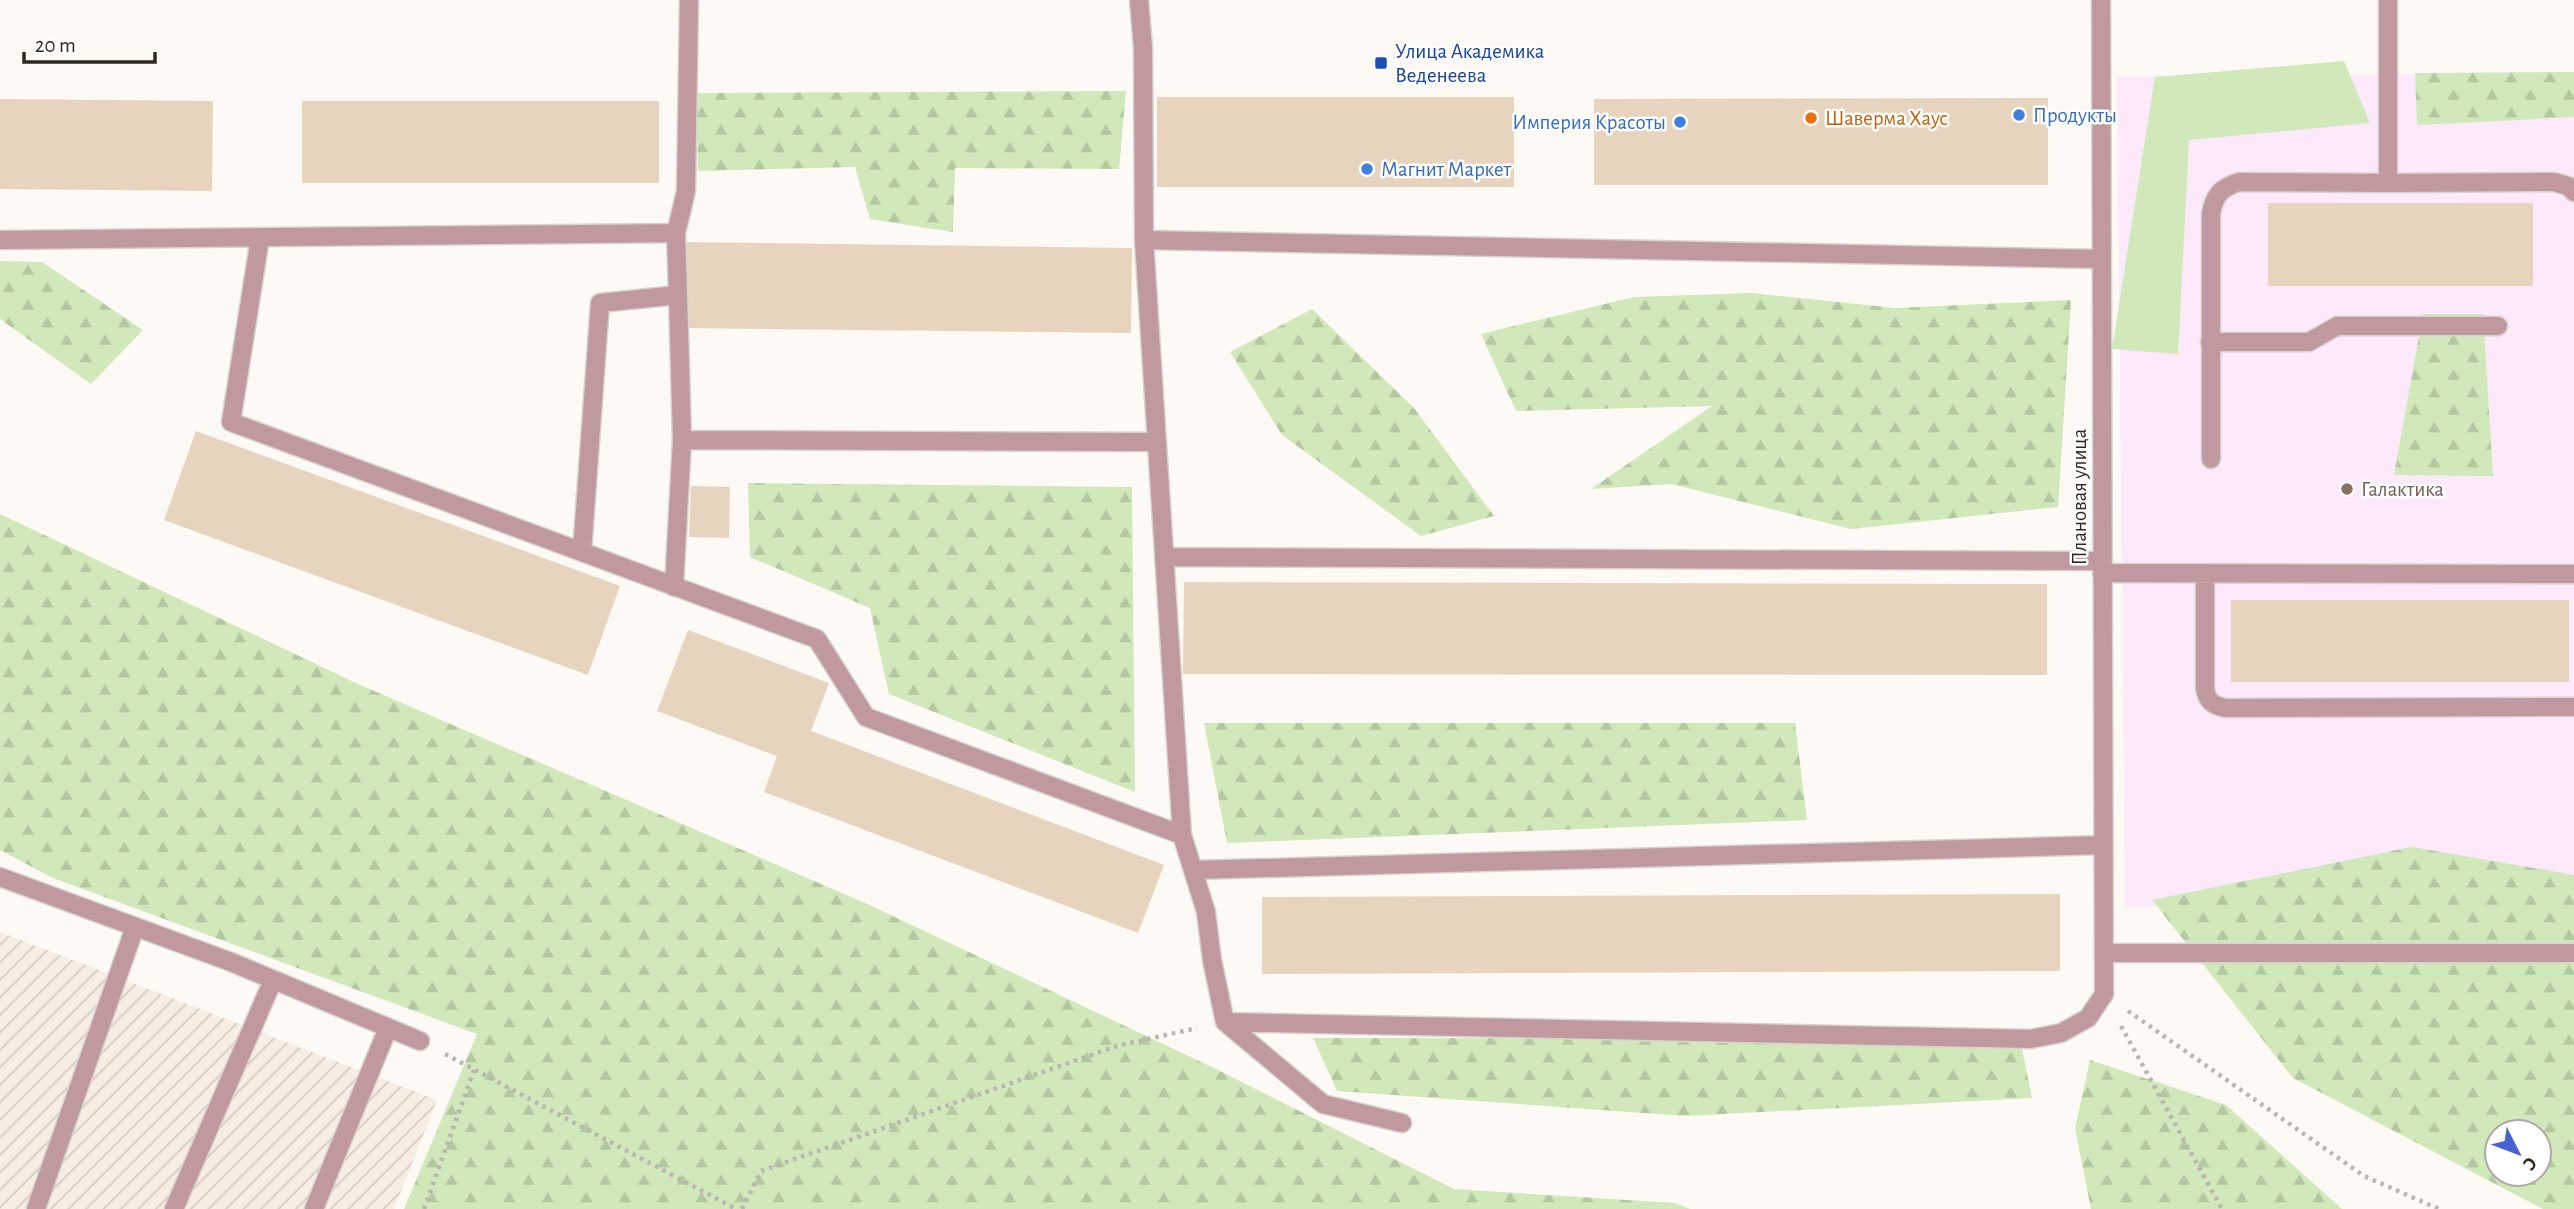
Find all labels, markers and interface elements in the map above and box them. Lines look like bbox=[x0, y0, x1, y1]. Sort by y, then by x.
scale bar bbox=[24, 21, 156, 65]
text: 20 m bbox=[35, 35, 76, 56]
place label: Улица Академика Веденеева bbox=[1395, 41, 1545, 86]
marker: Улица Академика Веденеева bbox=[1373, 55, 1389, 71]
place label: Продукты bbox=[2033, 105, 2117, 126]
marker: Продукты bbox=[2011, 107, 2027, 123]
place label: Шаверма Хаус bbox=[1825, 108, 1948, 129]
marker: Шаверма Хаус bbox=[1803, 110, 1819, 126]
place label: Империя Красоты bbox=[1512, 112, 1666, 133]
marker: Империя Красоты bbox=[1672, 114, 1688, 130]
place label: Магнит Маркет bbox=[1381, 159, 1512, 180]
marker: Магнит Маркет bbox=[1359, 161, 1375, 177]
street label: Плановая улица bbox=[2069, 428, 2090, 565]
place label: Галактика bbox=[2361, 479, 2444, 500]
marker: Галактика bbox=[2339, 481, 2355, 497]
north arrow bbox=[2483, 1118, 2553, 1188]
text: С bbox=[2519, 1153, 2540, 1174]

